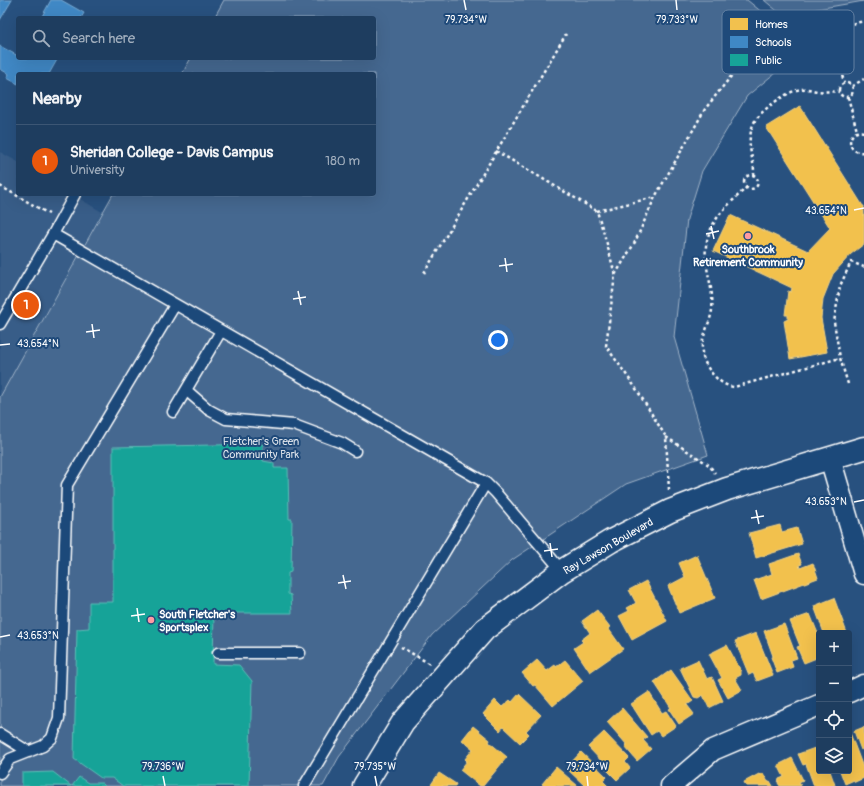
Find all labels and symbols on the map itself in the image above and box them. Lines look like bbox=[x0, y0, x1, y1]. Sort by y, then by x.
legend bbox=[722, 10, 854, 74]
text: 79.734°W bbox=[445, 14, 488, 26]
text: 79.733°W bbox=[656, 14, 698, 26]
text: Homes bbox=[755, 18, 788, 31]
text: Schools bbox=[755, 36, 792, 49]
text: Public bbox=[755, 54, 783, 67]
text: 43.654°N bbox=[805, 205, 847, 217]
marker: Southbrook Retirement Community bbox=[743, 231, 753, 241]
place label: Southbrook Retirement Community bbox=[693, 243, 803, 269]
pin: 1 bbox=[13, 290, 39, 320]
your location bbox=[488, 330, 508, 350]
text: 43.654°N bbox=[17, 338, 59, 350]
park label: Fletcher's Green Community Park bbox=[223, 435, 300, 461]
text: 43.653°N bbox=[805, 496, 847, 508]
street label: Ray Lawson Boulevard bbox=[561, 515, 655, 577]
place label: South Fletcher's Sportsplex bbox=[159, 608, 235, 634]
marker: South Fletcher's Sportsplex bbox=[146, 615, 156, 625]
text: 43.653°N bbox=[17, 630, 59, 642]
text: 79.736°W bbox=[142, 761, 185, 773]
text: 79.735°W bbox=[354, 761, 396, 773]
text: 79.734°W bbox=[566, 761, 609, 773]

